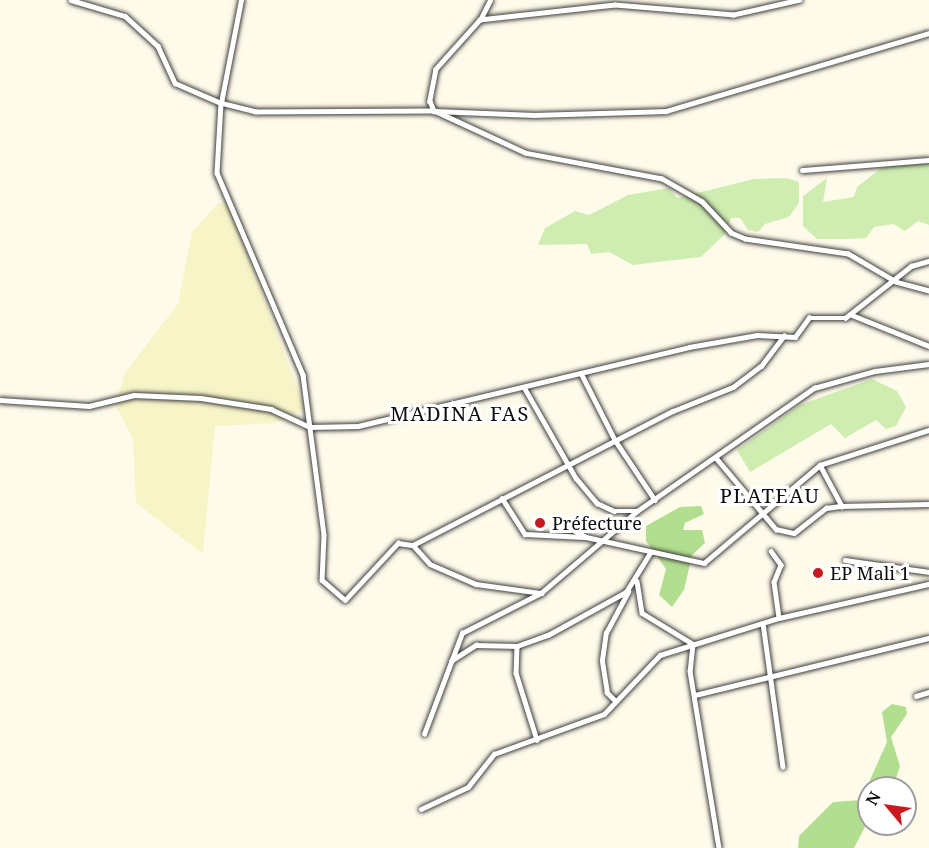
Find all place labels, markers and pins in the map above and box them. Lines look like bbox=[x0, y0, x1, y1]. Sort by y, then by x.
place label: Préfecture bbox=[552, 512, 642, 534]
marker: Préfecture bbox=[533, 516, 547, 530]
place label: EP Mali 1 bbox=[830, 562, 910, 584]
marker: EP Mali 1 bbox=[811, 566, 825, 580]

